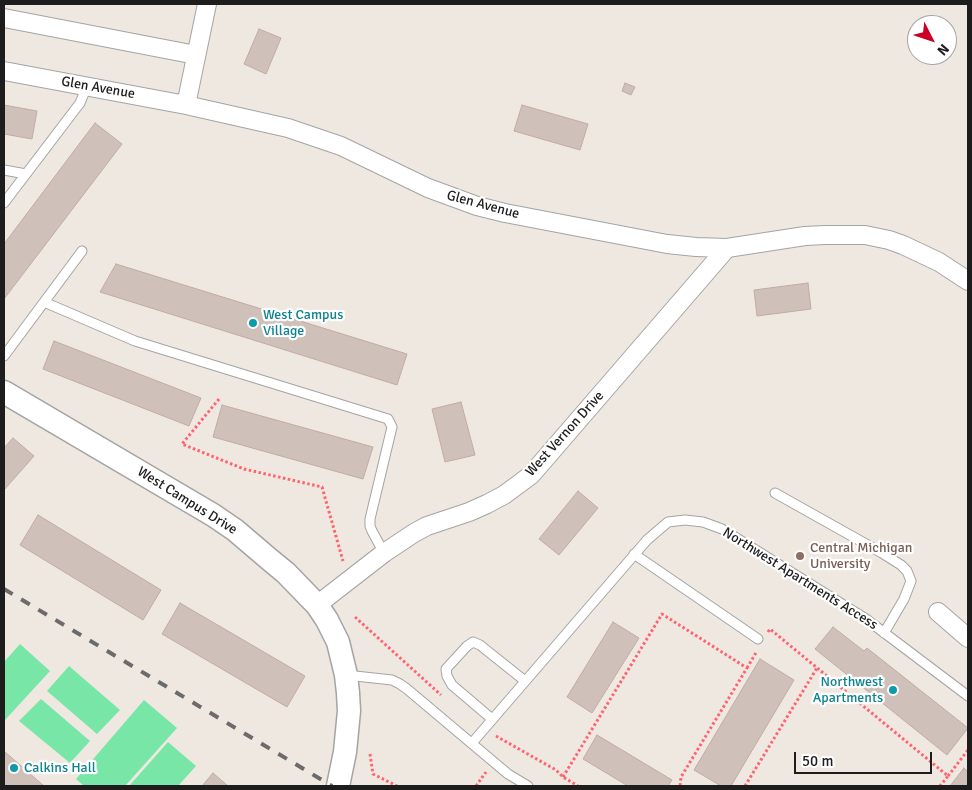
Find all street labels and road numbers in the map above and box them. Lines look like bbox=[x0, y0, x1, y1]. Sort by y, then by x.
street label: Glen Avenue bbox=[60, 73, 136, 103]
street label: Glen Avenue bbox=[445, 187, 521, 223]
street label: West Vernon Drive bbox=[522, 388, 608, 480]
street label: West Campus Drive bbox=[134, 463, 240, 539]
street label: Northwest Apartments Access bbox=[719, 524, 881, 634]

